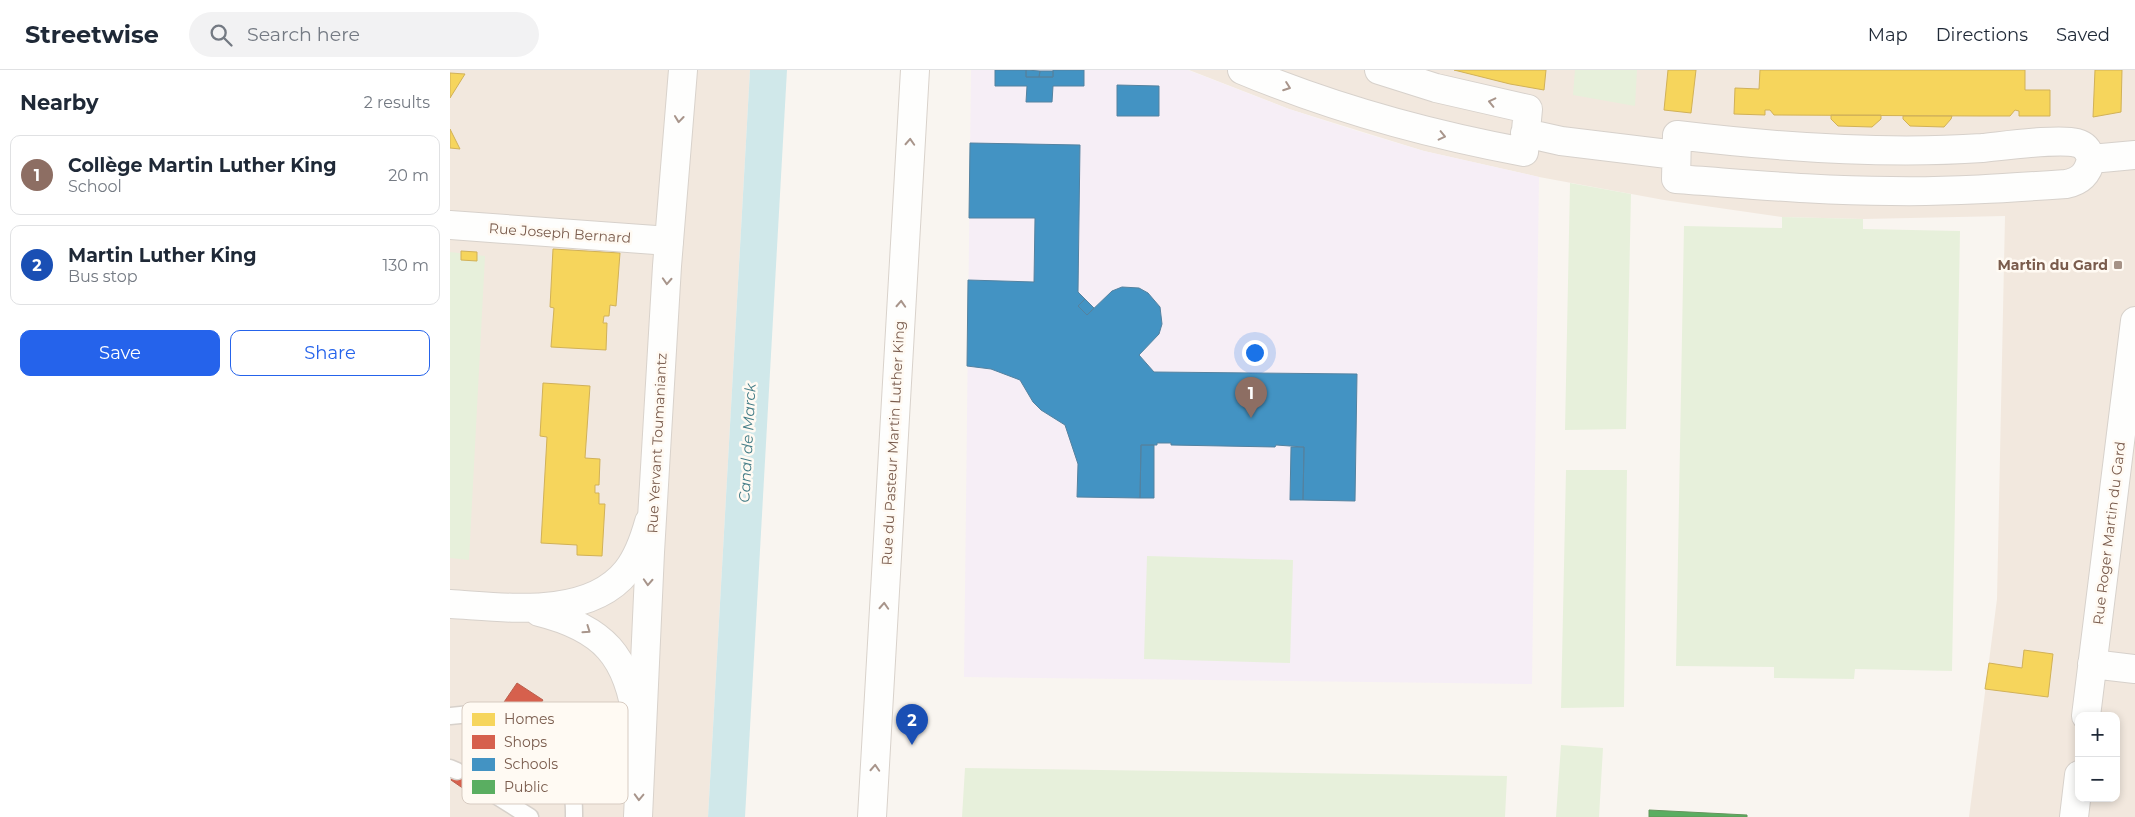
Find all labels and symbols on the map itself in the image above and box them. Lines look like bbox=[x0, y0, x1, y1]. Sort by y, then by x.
one-way arrow bbox=[1283, 81, 1291, 91]
one-way arrow bbox=[1487, 97, 1496, 108]
one-way arrow bbox=[673, 115, 684, 123]
one-way arrow bbox=[1438, 130, 1447, 141]
one-way arrow bbox=[905, 138, 916, 146]
street label: Rue Joseph Bernard bbox=[488, 219, 632, 247]
place label: Martin du Gard bbox=[1998, 256, 2108, 274]
marker: Martin du Gard bbox=[2112, 259, 2124, 271]
one-way arrow bbox=[661, 277, 672, 285]
one-way arrow bbox=[895, 300, 906, 308]
street label: Rue du Pasteur Martin Luther King bbox=[878, 320, 908, 566]
your location bbox=[1242, 340, 1268, 366]
street label: Rue Yervant Toumaniantz bbox=[643, 352, 671, 534]
pin: 1 bbox=[1235, 377, 1267, 418]
water label: Canal de Marck bbox=[734, 382, 760, 503]
street label: Rue Roger Martin du Gard bbox=[2089, 440, 2129, 626]
one-way arrow bbox=[643, 579, 654, 587]
one-way arrow bbox=[879, 602, 890, 610]
one-way arrow bbox=[581, 624, 591, 633]
legend bbox=[462, 702, 628, 804]
pin: 2 bbox=[896, 704, 928, 745]
text: Homes bbox=[504, 710, 554, 728]
text: Shops bbox=[504, 733, 547, 751]
text: Schools bbox=[504, 755, 558, 773]
one-way arrow bbox=[869, 764, 880, 772]
text: Public bbox=[504, 778, 548, 796]
one-way arrow bbox=[633, 794, 644, 802]

